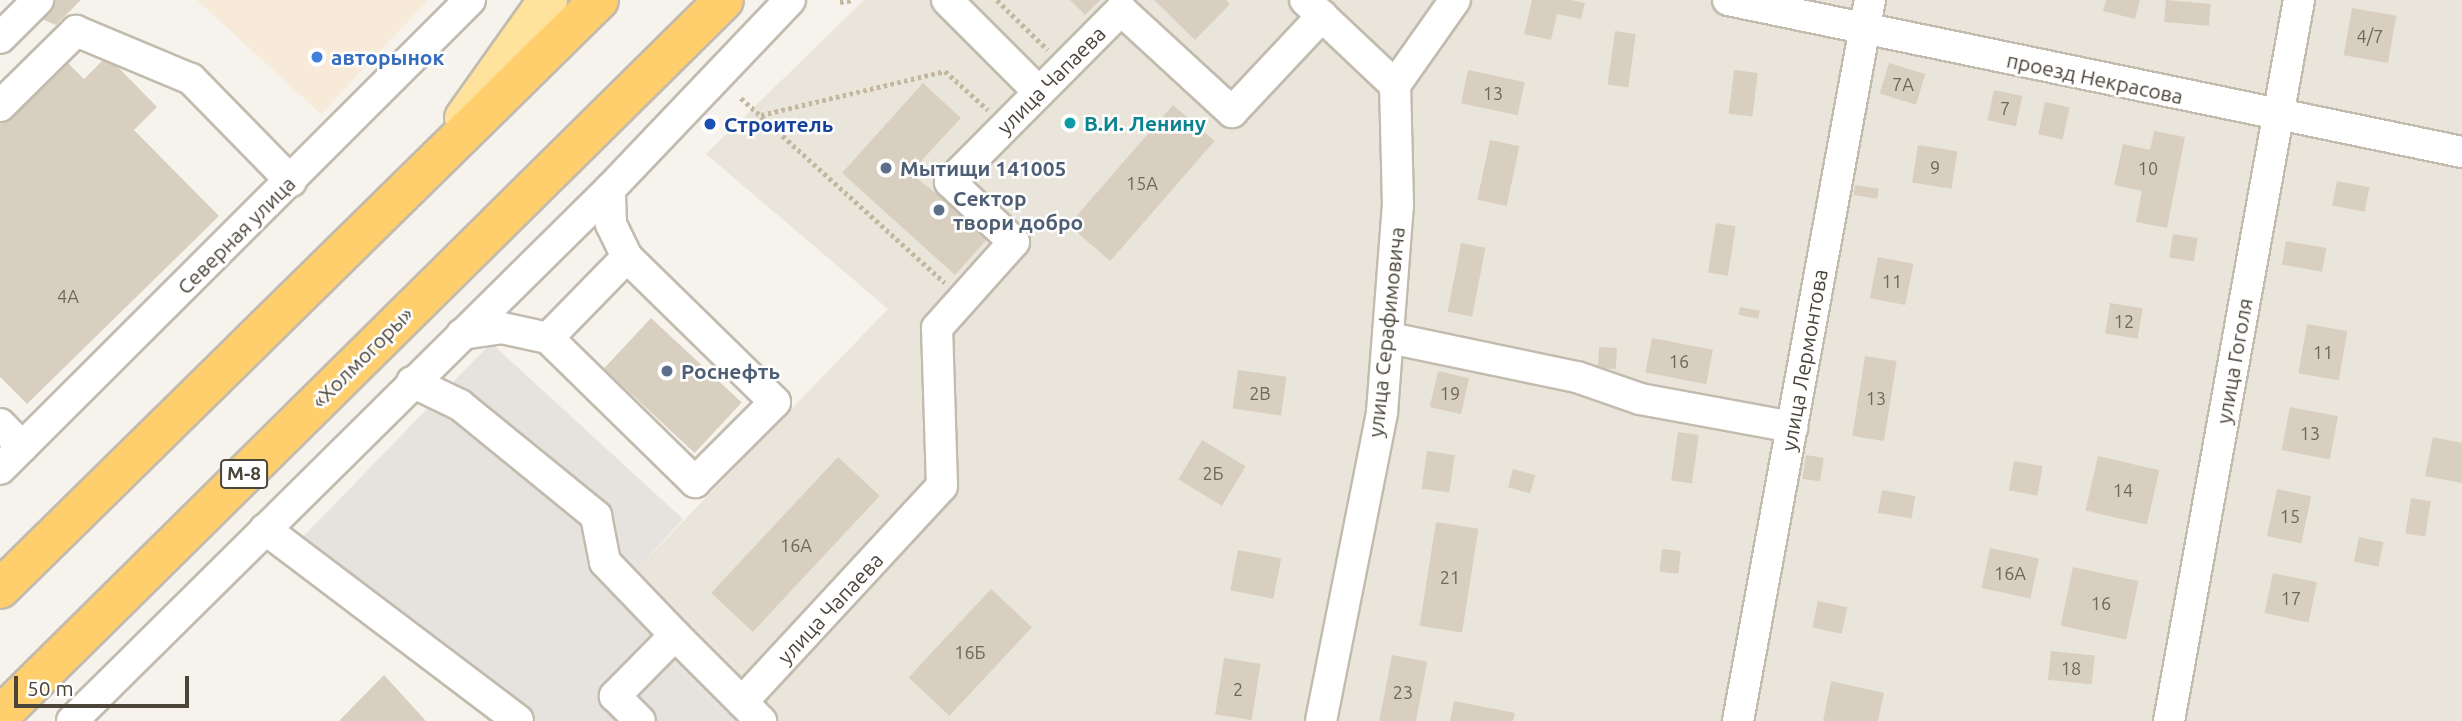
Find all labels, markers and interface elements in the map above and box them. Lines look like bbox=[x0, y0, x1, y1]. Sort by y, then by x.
street label: улица Чапаева bbox=[992, 21, 1110, 139]
house number: 4/7 bbox=[2357, 25, 2383, 47]
place label: авторынок bbox=[331, 44, 444, 70]
street label: проезд Некрасова bbox=[2004, 47, 2186, 109]
marker: авторынок bbox=[309, 49, 325, 65]
house number: 7А bbox=[1892, 73, 1914, 95]
house number: 13 bbox=[1483, 82, 1503, 104]
house number: 7 bbox=[2000, 97, 2010, 119]
place label: В.И. Ленину bbox=[1084, 110, 1206, 136]
place label: Строитель bbox=[724, 111, 833, 137]
marker: В.И. Ленину bbox=[1062, 115, 1078, 131]
marker: Строитель bbox=[702, 116, 718, 132]
place label: Мытищи 141005 bbox=[900, 155, 1066, 181]
house number: 9 bbox=[1930, 156, 1940, 178]
house number: 10 bbox=[2138, 157, 2158, 179]
marker: Мытищи 141005 bbox=[878, 160, 894, 176]
street label: Северная улица bbox=[172, 171, 300, 299]
house number: 15А bbox=[1126, 172, 1158, 194]
place label: Сектор твори добро bbox=[953, 185, 1083, 235]
marker: Сектор твори добро bbox=[931, 202, 947, 218]
street label: улица Серафимовича bbox=[1362, 225, 1410, 439]
street label: улица Лермонтова bbox=[1776, 267, 1832, 453]
house number: 11 bbox=[1882, 270, 1902, 292]
house number: 4А bbox=[57, 285, 79, 307]
street label: улица Гоголя bbox=[2211, 296, 2257, 426]
street label: «Холмогоры» bbox=[306, 301, 418, 413]
house number: 12 bbox=[2114, 310, 2134, 332]
house number: 11 bbox=[2313, 341, 2333, 363]
house number: 16 bbox=[1669, 350, 1689, 372]
place label: Роснефть bbox=[681, 358, 780, 384]
marker: Роснефть bbox=[659, 363, 675, 379]
house number: 2В bbox=[1249, 382, 1271, 404]
house number: 19 bbox=[1440, 382, 1460, 404]
house number: 13 bbox=[1866, 387, 1886, 409]
house number: 13 bbox=[2300, 422, 2320, 444]
road number: М-8 bbox=[219, 458, 268, 489]
house number: 2Б bbox=[1202, 462, 1224, 484]
house number: 14 bbox=[2113, 479, 2133, 501]
house number: 15 bbox=[2280, 505, 2300, 527]
house number: 16А bbox=[780, 534, 812, 556]
street label: улица Чапаева bbox=[772, 547, 888, 669]
house number: 16А bbox=[1994, 562, 2026, 584]
house number: 21 bbox=[1440, 566, 1460, 588]
house number: 17 bbox=[2281, 587, 2301, 609]
house number: 16 bbox=[2091, 592, 2111, 614]
house number: 16Б bbox=[954, 641, 986, 663]
house number: 18 bbox=[2061, 657, 2081, 679]
scale bar bbox=[18, 662, 192, 706]
text: 50 m bbox=[27, 676, 74, 700]
house number: 2 bbox=[1233, 678, 1243, 700]
house number: 23 bbox=[1393, 681, 1413, 703]

